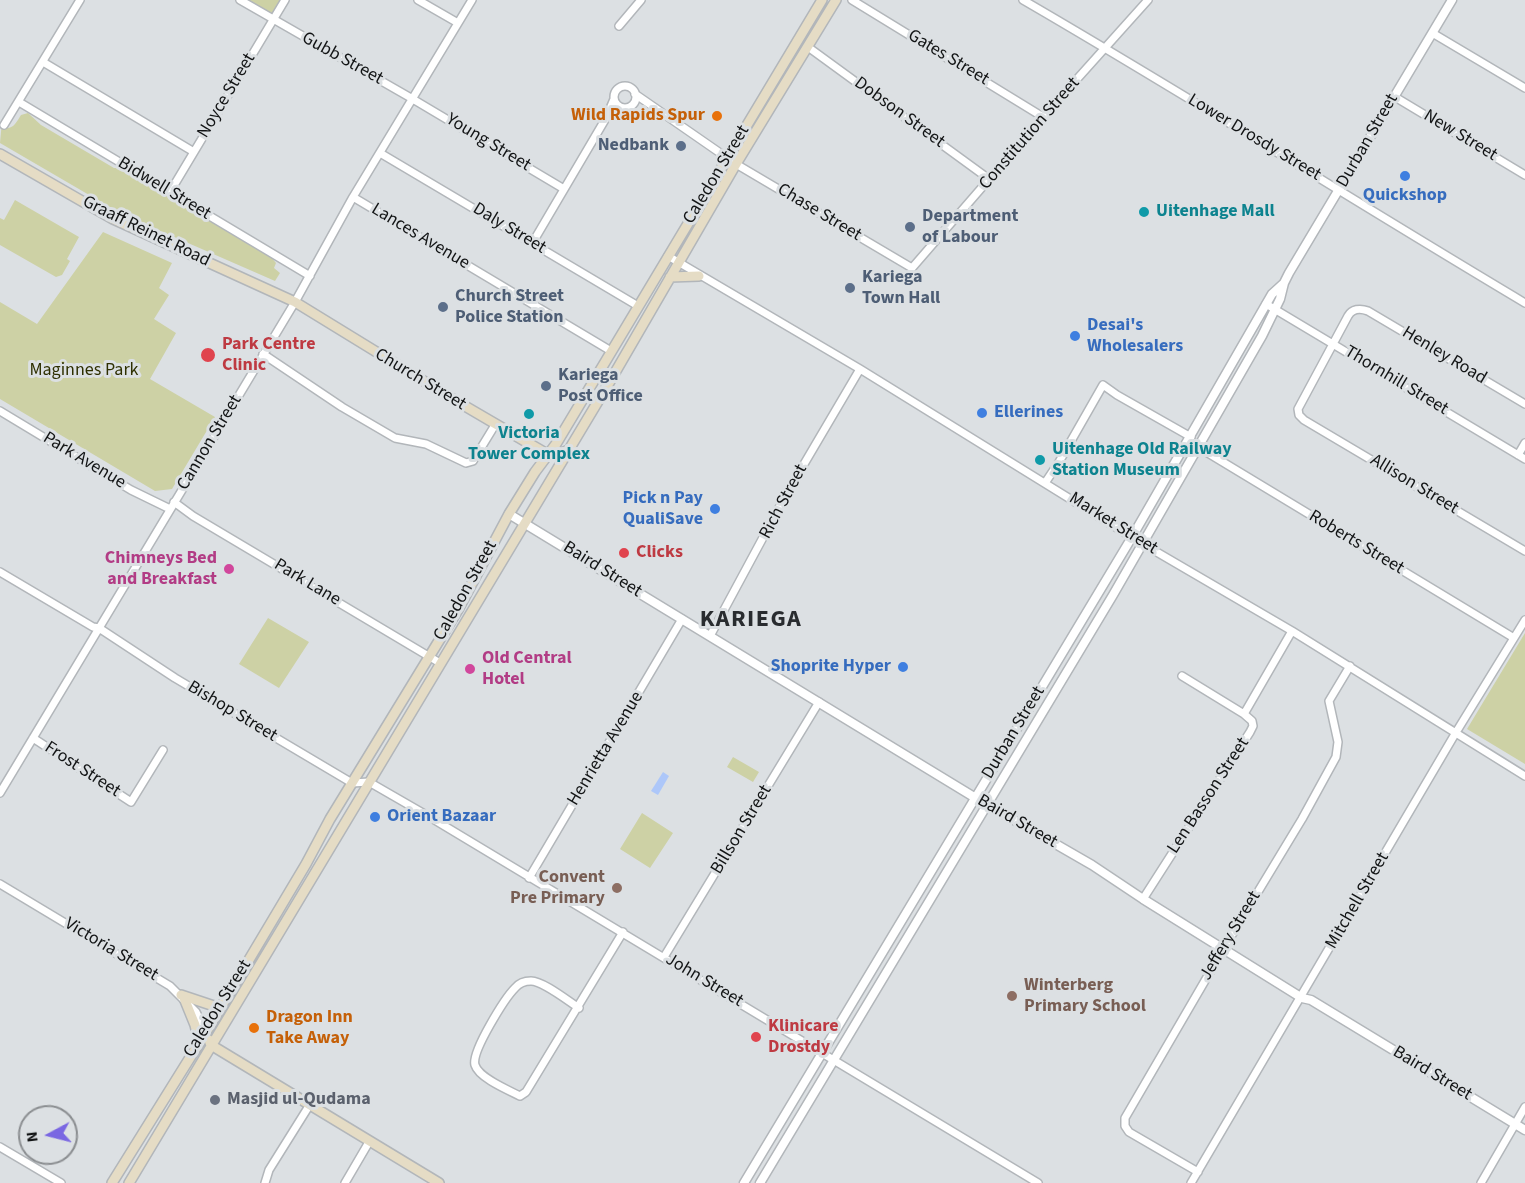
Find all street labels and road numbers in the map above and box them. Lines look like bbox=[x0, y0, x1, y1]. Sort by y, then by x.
street label: Gates Street bbox=[903, 25, 993, 91]
street label: Gubb Street bbox=[298, 28, 386, 90]
street label: Noyce Street bbox=[193, 50, 261, 142]
street label: Dobson Street bbox=[850, 73, 948, 153]
street label: Constitution Street bbox=[975, 73, 1085, 195]
street label: Lower Drosdy Street bbox=[1184, 90, 1324, 186]
street label: Durban Street bbox=[1333, 90, 1403, 192]
street label: New Street bbox=[1419, 106, 1501, 166]
street label: Young Street bbox=[442, 109, 534, 177]
street label: Caledon Street bbox=[679, 122, 755, 228]
street label: Bidwell Street bbox=[114, 153, 214, 225]
street label: Chase Street bbox=[773, 179, 865, 247]
street label: Graaff Reinet Road bbox=[79, 192, 213, 272]
street label: Lances Avenue bbox=[367, 199, 473, 275]
street label: Daly Street bbox=[468, 199, 550, 259]
street label: Henley Road bbox=[1398, 322, 1490, 390]
street label: Thornhill Street bbox=[1340, 342, 1452, 420]
street label: Church Street bbox=[370, 344, 470, 416]
street label: Cannon Street bbox=[173, 391, 247, 495]
street label: Park Avenue bbox=[39, 428, 129, 494]
street label: Allison Street bbox=[1366, 450, 1462, 520]
street label: Rich Street bbox=[755, 461, 813, 543]
street label: Market Street bbox=[1065, 488, 1161, 560]
street label: Roberts Street bbox=[1305, 506, 1407, 580]
street label: Caledon Street bbox=[430, 537, 502, 645]
street label: Baird Street bbox=[559, 537, 645, 603]
street label: Park Lane bbox=[270, 555, 344, 611]
street label: Bishop Street bbox=[183, 677, 281, 747]
street label: Durban Street bbox=[978, 683, 1050, 783]
street label: Henrietta Avenue bbox=[563, 688, 649, 810]
street label: Len Basson Street bbox=[1163, 734, 1255, 858]
street label: Frost Street bbox=[40, 737, 124, 803]
street label: Billson Street bbox=[707, 782, 777, 878]
street label: Baird Street bbox=[973, 790, 1061, 854]
street label: Mitchell Street bbox=[1322, 849, 1394, 953]
street label: Jeffery Street bbox=[1196, 887, 1266, 985]
street label: Victoria Street bbox=[60, 914, 162, 986]
street label: John Street bbox=[661, 949, 747, 1013]
street label: Caledon Street bbox=[179, 956, 257, 1062]
street label: Baird Street bbox=[1388, 1042, 1476, 1106]

